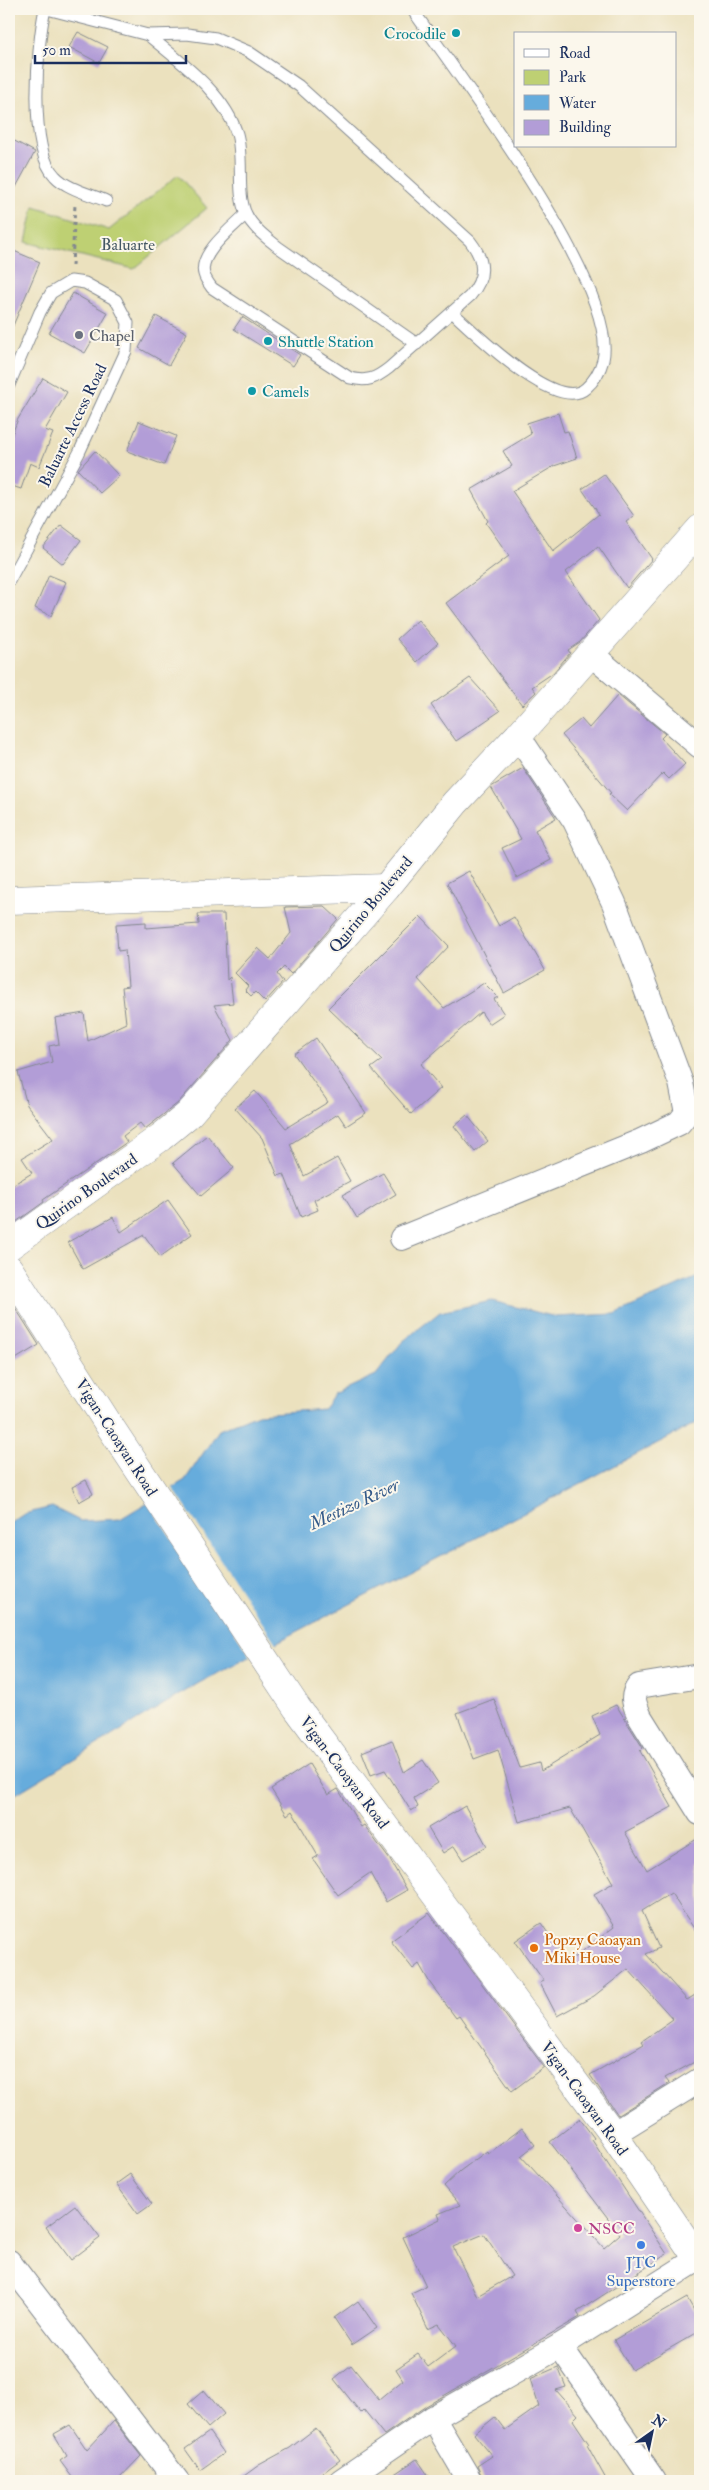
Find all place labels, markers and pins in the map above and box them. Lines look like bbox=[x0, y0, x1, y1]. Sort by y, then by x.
place label: Crocodile bbox=[384, 24, 446, 44]
marker: Crocodile bbox=[450, 27, 462, 39]
place label: Chapel bbox=[89, 326, 135, 347]
marker: Chapel bbox=[73, 329, 85, 341]
place label: Shuttle Station bbox=[278, 332, 374, 352]
marker: Shuttle Station bbox=[262, 335, 274, 347]
place label: Camels bbox=[262, 382, 309, 402]
marker: Camels bbox=[246, 385, 258, 397]
place label: Popzy Caoayan Miki House bbox=[544, 1930, 641, 1968]
marker: Popzy Caoayan Miki House bbox=[528, 1942, 540, 1954]
place label: NSCC bbox=[588, 2219, 635, 2239]
marker: NSCC bbox=[572, 2222, 584, 2234]
marker: JTC Superstore bbox=[635, 2239, 647, 2251]
place label: JTC Superstore bbox=[607, 2253, 676, 2292]

